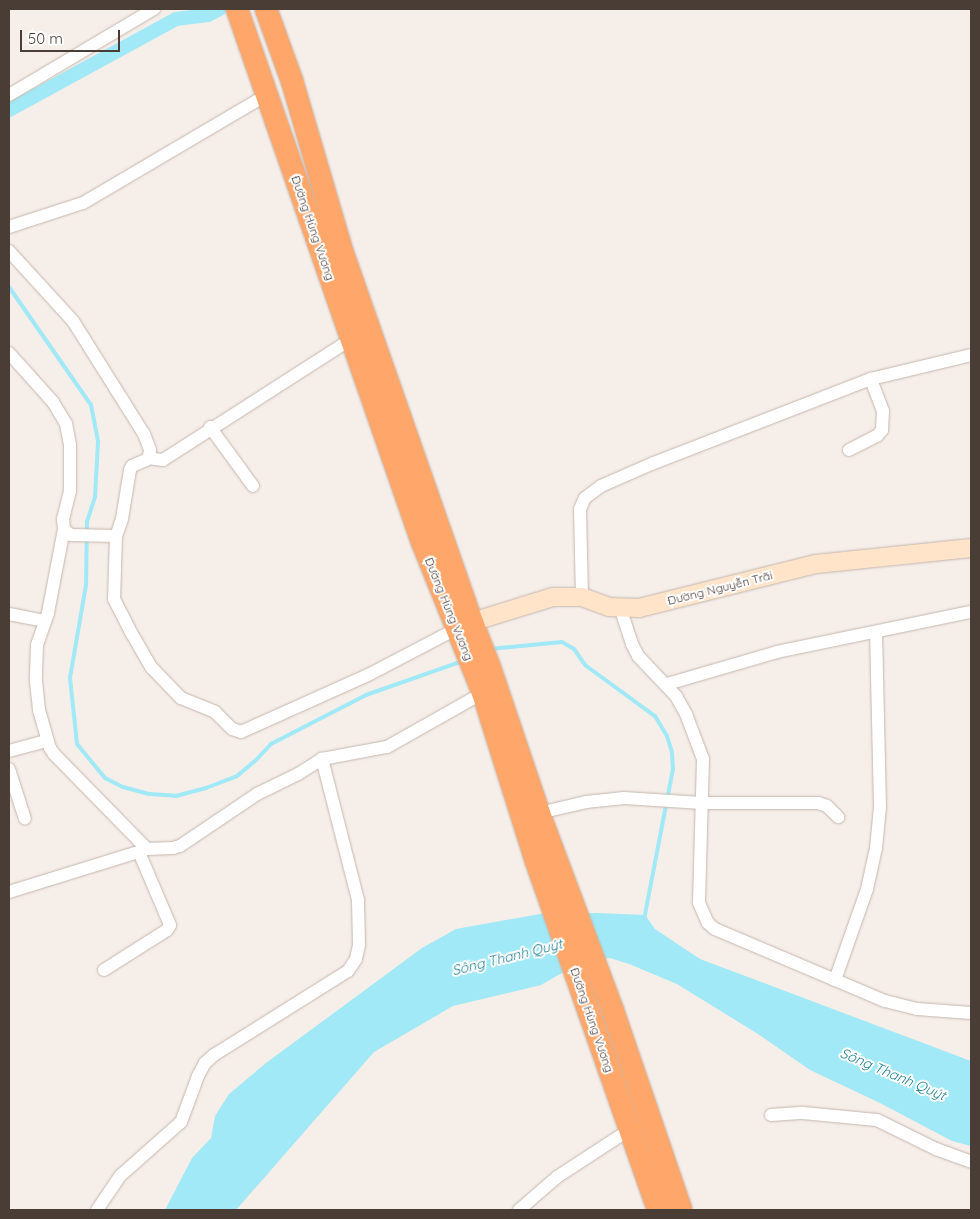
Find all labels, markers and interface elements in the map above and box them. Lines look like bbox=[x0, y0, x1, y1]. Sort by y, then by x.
scale bar bbox=[22, 20, 122, 52]
text: 50 m bbox=[28, 29, 63, 48]
street label: Đường Hùng Vương bbox=[288, 174, 338, 282]
street label: Đường Hùng Vương bbox=[422, 555, 476, 663]
street label: Đường Nguyễn Trãi bbox=[666, 568, 774, 608]
water label: Sông Thanh Quýt bbox=[450, 935, 564, 979]
street label: Đường Hùng Vương bbox=[567, 966, 617, 1074]
water label: Sông Thanh Quýt bbox=[838, 1044, 948, 1104]

